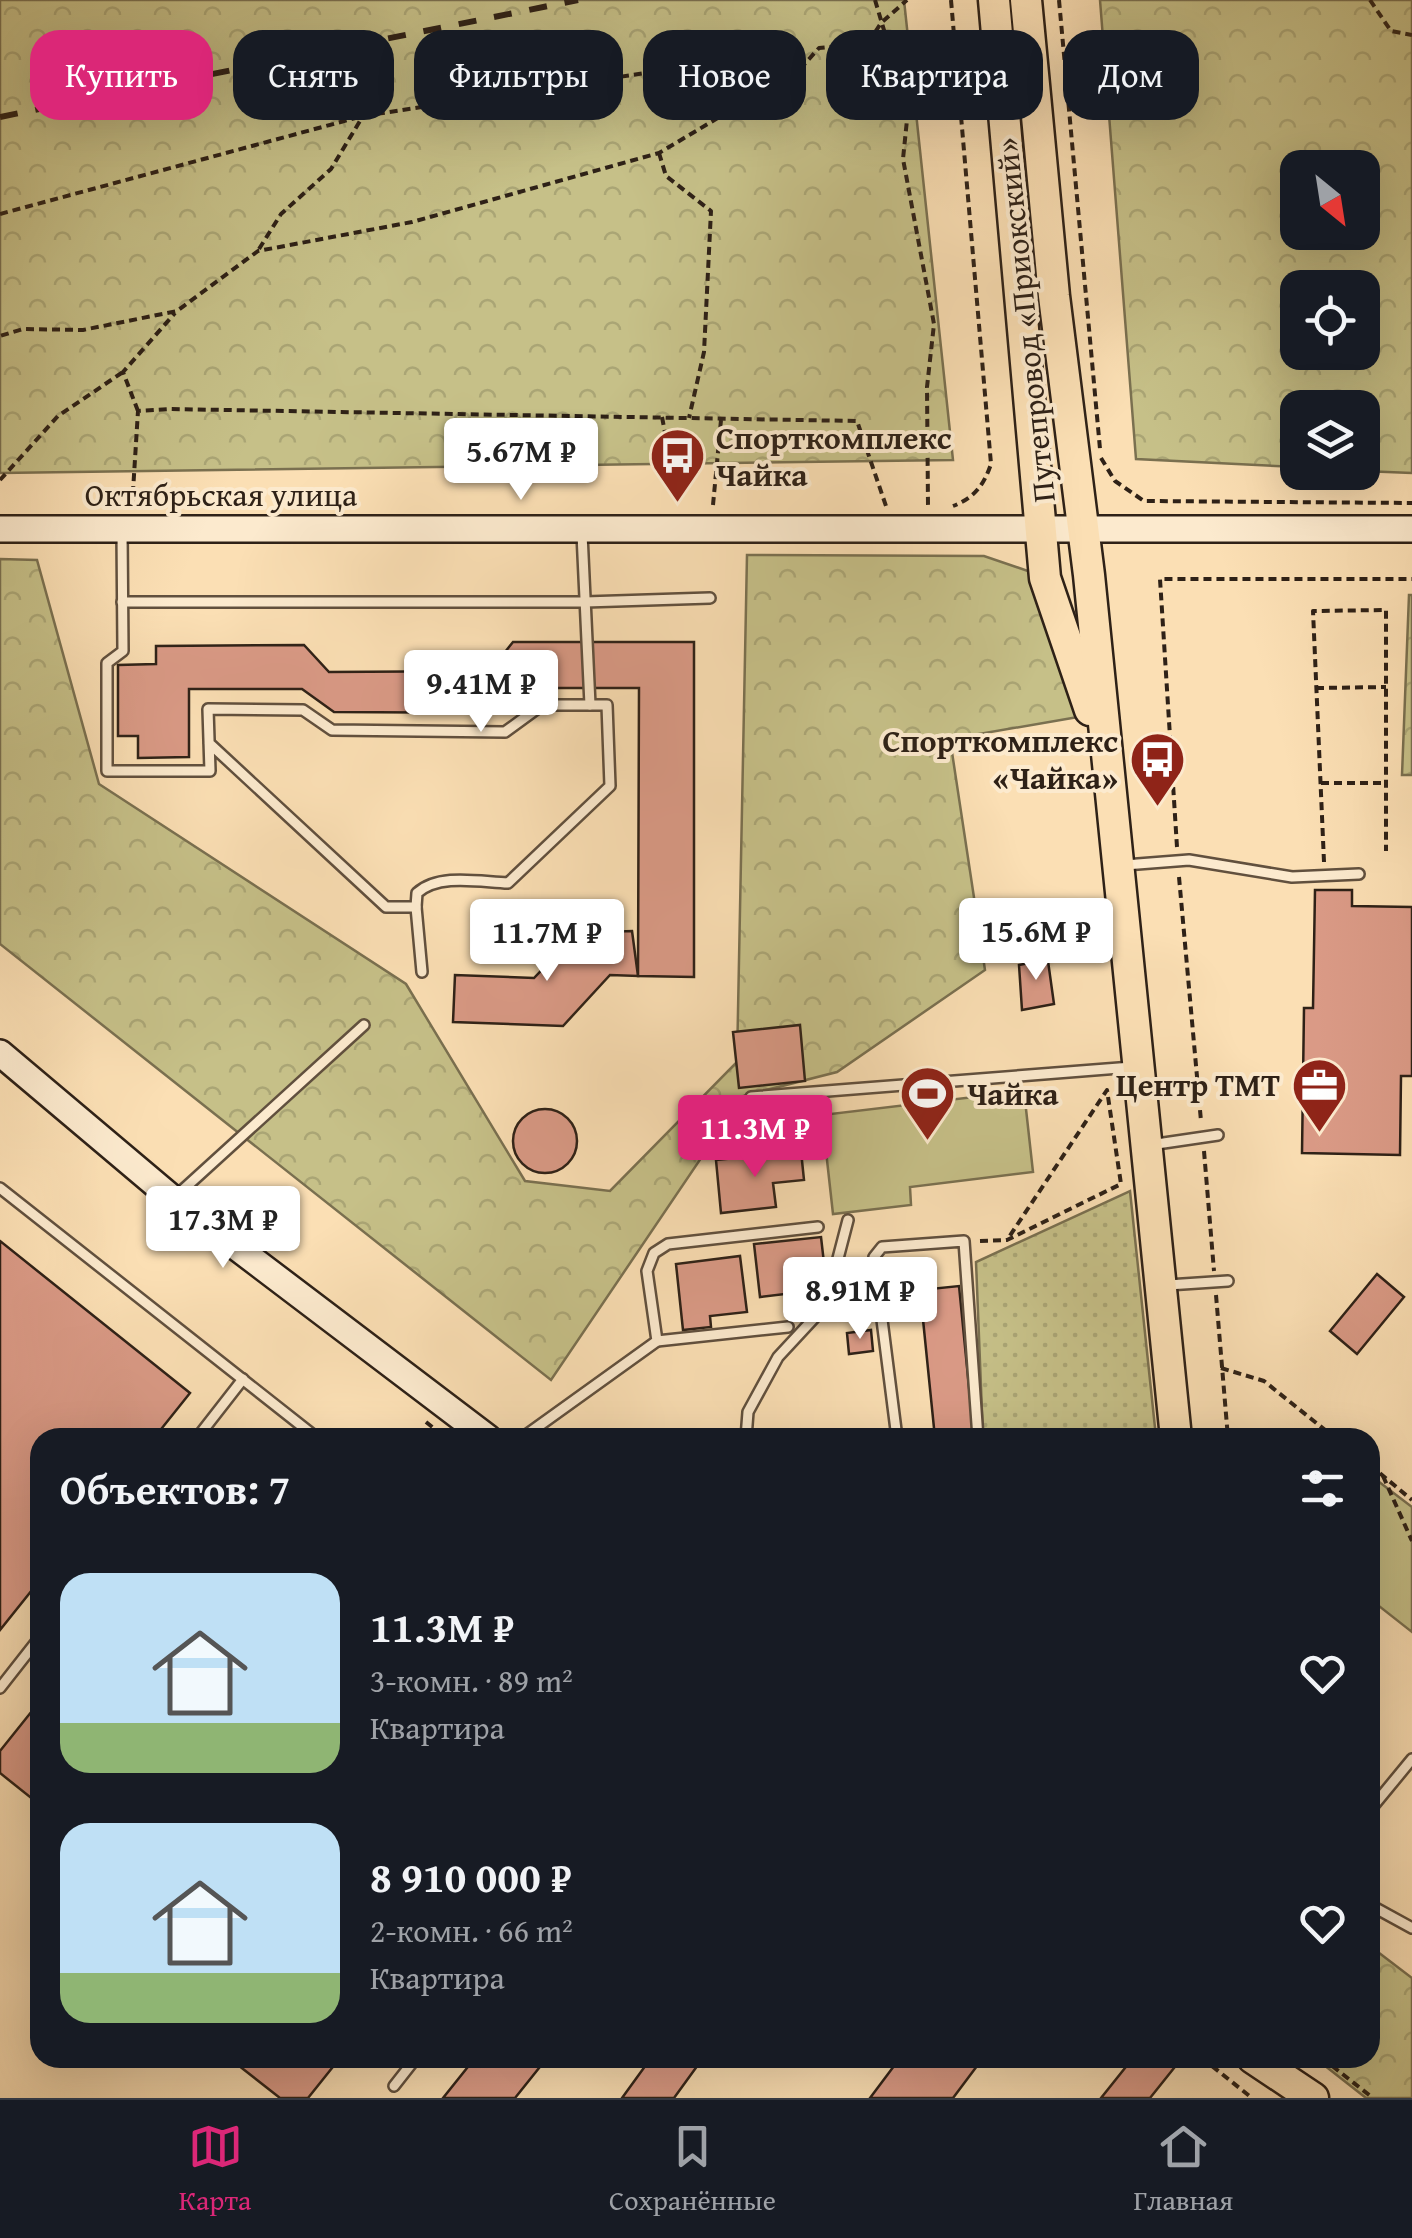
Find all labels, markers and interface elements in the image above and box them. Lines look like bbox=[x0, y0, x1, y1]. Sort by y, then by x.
chip: Купить bbox=[30, 30, 213, 120]
chip: Снять bbox=[233, 30, 394, 120]
chip: Фильтры bbox=[414, 30, 623, 120]
chip: Новое bbox=[643, 30, 806, 120]
chip: Квартира bbox=[826, 30, 1043, 120]
chip: Дом bbox=[1063, 30, 1199, 120]
street label: Путепровод «Приокский» bbox=[982, 136, 1067, 505]
north arrow bbox=[1280, 150, 1380, 250]
map controls bbox=[1280, 150, 1380, 490]
button: locate bbox=[1280, 270, 1380, 370]
button: layers bbox=[1280, 390, 1380, 490]
place label: Спорткомплекс Чайка bbox=[716, 414, 952, 498]
pin: 5.67M ₽ bbox=[429, 418, 613, 503]
bus stop icon: Спорткомплекс Чайка bbox=[647, 426, 707, 505]
text: 5.67M ₽ bbox=[466, 427, 576, 474]
street label: Октябрьская улица bbox=[85, 471, 358, 518]
pin: 9.41M ₽ bbox=[389, 650, 573, 735]
text: 9.41M ₽ bbox=[426, 659, 536, 706]
place label: Спорткомплекс «Чайка» bbox=[882, 717, 1118, 801]
bus stop icon: Спорткомплекс «Чайка» bbox=[1127, 729, 1187, 808]
pin: 15.6M ₽ bbox=[944, 898, 1128, 983]
pin: 11.7M ₽ bbox=[455, 899, 639, 984]
text: 15.6M ₽ bbox=[981, 907, 1091, 954]
text: 11.7M ₽ bbox=[492, 908, 602, 955]
office icon: Центр ТМТ bbox=[1289, 1055, 1349, 1134]
place label: Центр ТМТ bbox=[1116, 1061, 1280, 1108]
sports icon: Чайка bbox=[898, 1064, 958, 1143]
place label: Чайка bbox=[967, 1070, 1059, 1117]
pin: 11.3M ₽ bbox=[663, 1095, 847, 1180]
text: 11.3M ₽ bbox=[700, 1104, 810, 1151]
pin: 17.3M ₽ bbox=[131, 1186, 315, 1271]
text: 17.3M ₽ bbox=[168, 1195, 278, 1242]
pin: 8.91M ₽ bbox=[768, 1257, 952, 1342]
text: 8.91M ₽ bbox=[805, 1266, 915, 1313]
text: Объектов: 7 bbox=[60, 1458, 290, 1519]
icon: filters bbox=[1295, 1461, 1350, 1516]
text: 11.3M ₽ bbox=[370, 1596, 514, 1657]
icon: home bbox=[140, 1613, 260, 1733]
icon: heart bbox=[1295, 1646, 1350, 1701]
text: 3-комн. · 89 m² bbox=[370, 1657, 573, 1704]
text: Квартира bbox=[370, 1704, 505, 1751]
text: 8 910 000 ₽ bbox=[370, 1846, 572, 1907]
icon: home bbox=[140, 1863, 260, 1983]
icon: heart bbox=[1295, 1896, 1350, 1951]
text: 2-комн. · 66 m² bbox=[370, 1907, 573, 1954]
text: Квартира bbox=[370, 1954, 505, 2001]
tab: Карта bbox=[179, 2119, 251, 2220]
tab: Сохранённые bbox=[609, 2119, 776, 2220]
tab: Главная bbox=[1133, 2119, 1233, 2220]

